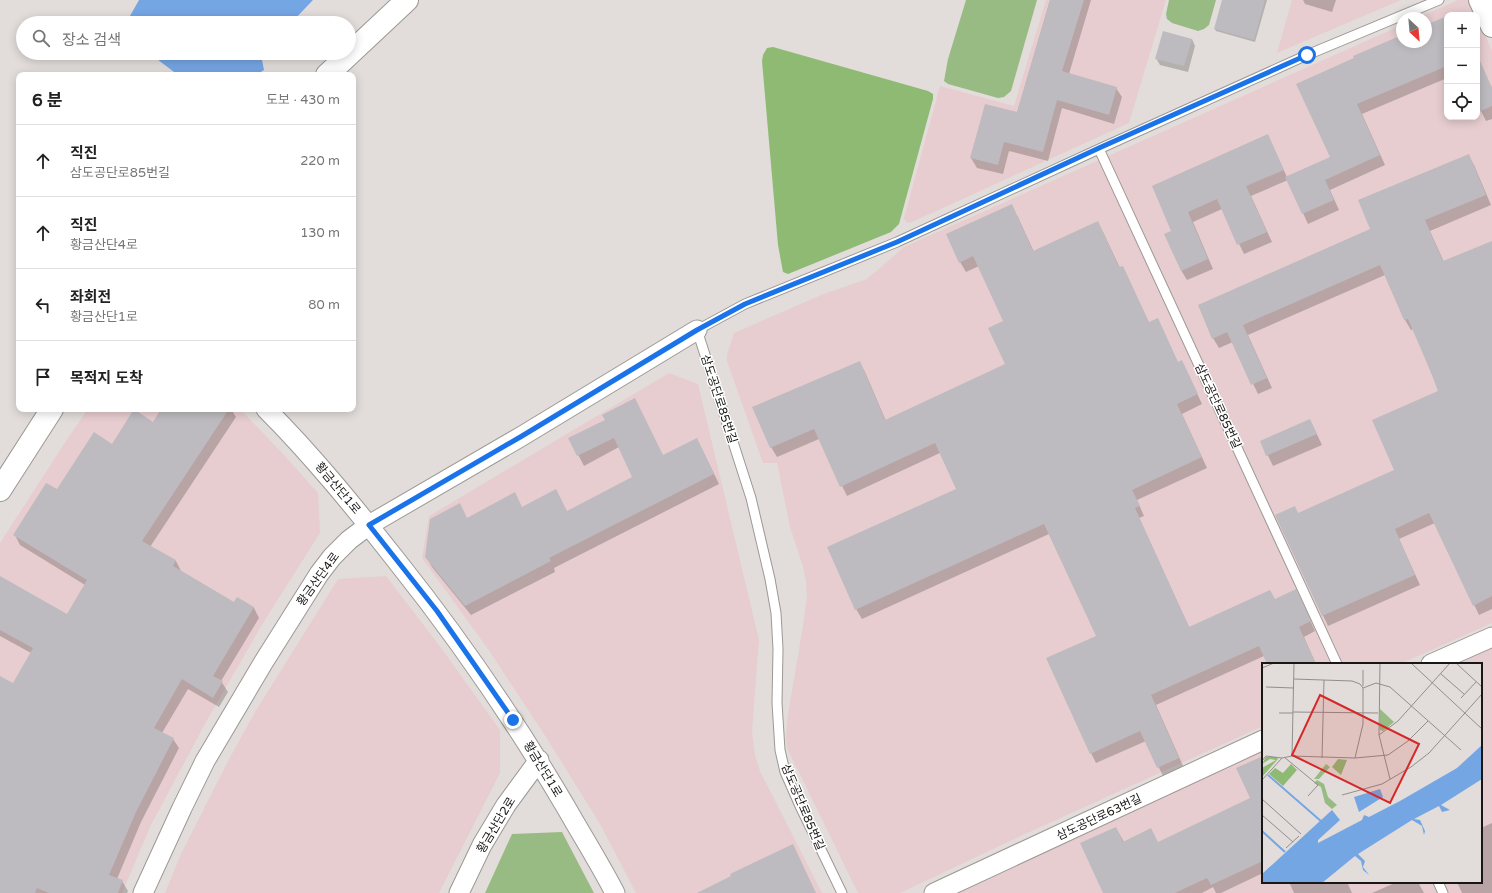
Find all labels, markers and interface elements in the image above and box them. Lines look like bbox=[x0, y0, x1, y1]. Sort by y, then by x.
north arrow bbox=[1396, 12, 1432, 48]
map controls bbox=[1444, 12, 1480, 120]
button: + bbox=[1444, 12, 1480, 48]
search box bbox=[16, 16, 356, 60]
icon: search bbox=[30, 27, 52, 49]
text: 장소 검색 bbox=[62, 31, 121, 49]
route start bbox=[1298, 46, 1316, 64]
button: − bbox=[1444, 48, 1480, 84]
button: locate bbox=[1444, 84, 1480, 120]
text: 6 분 bbox=[32, 90, 63, 111]
text: 도보 · 430 m bbox=[266, 92, 340, 108]
text: 직진 bbox=[70, 144, 98, 162]
icon: ahead bbox=[32, 150, 54, 172]
text: 220 m bbox=[300, 153, 340, 169]
text: 삼도공단로85번길 bbox=[70, 165, 170, 181]
text: 직진 bbox=[70, 216, 98, 234]
icon: ahead bbox=[32, 222, 54, 244]
text: 130 m bbox=[300, 225, 340, 241]
text: 황금산단4로 bbox=[70, 237, 138, 253]
text: 좌회전 bbox=[70, 288, 111, 306]
icon: left bbox=[32, 294, 54, 316]
text: 80 m bbox=[308, 297, 340, 313]
text: 황금산단1로 bbox=[70, 309, 138, 325]
street label: 삼도공단로85번길 bbox=[698, 353, 740, 445]
street label: 삼도공단로85번길 bbox=[1192, 361, 1244, 451]
icon: arrive bbox=[32, 366, 54, 388]
text: 목적지 도착 bbox=[70, 369, 143, 387]
street label: 황금산단1로 bbox=[312, 459, 364, 517]
street label: 황금산단4로 bbox=[294, 550, 342, 608]
inset map bbox=[1262, 663, 1482, 883]
route end bbox=[504, 711, 522, 729]
street label: 황금산단1로 bbox=[521, 739, 565, 799]
street label: 삼도공단로85번길 bbox=[779, 762, 827, 852]
street label: 삼도공단로63번길 bbox=[1054, 791, 1144, 843]
street label: 황금산단2로 bbox=[474, 795, 518, 855]

